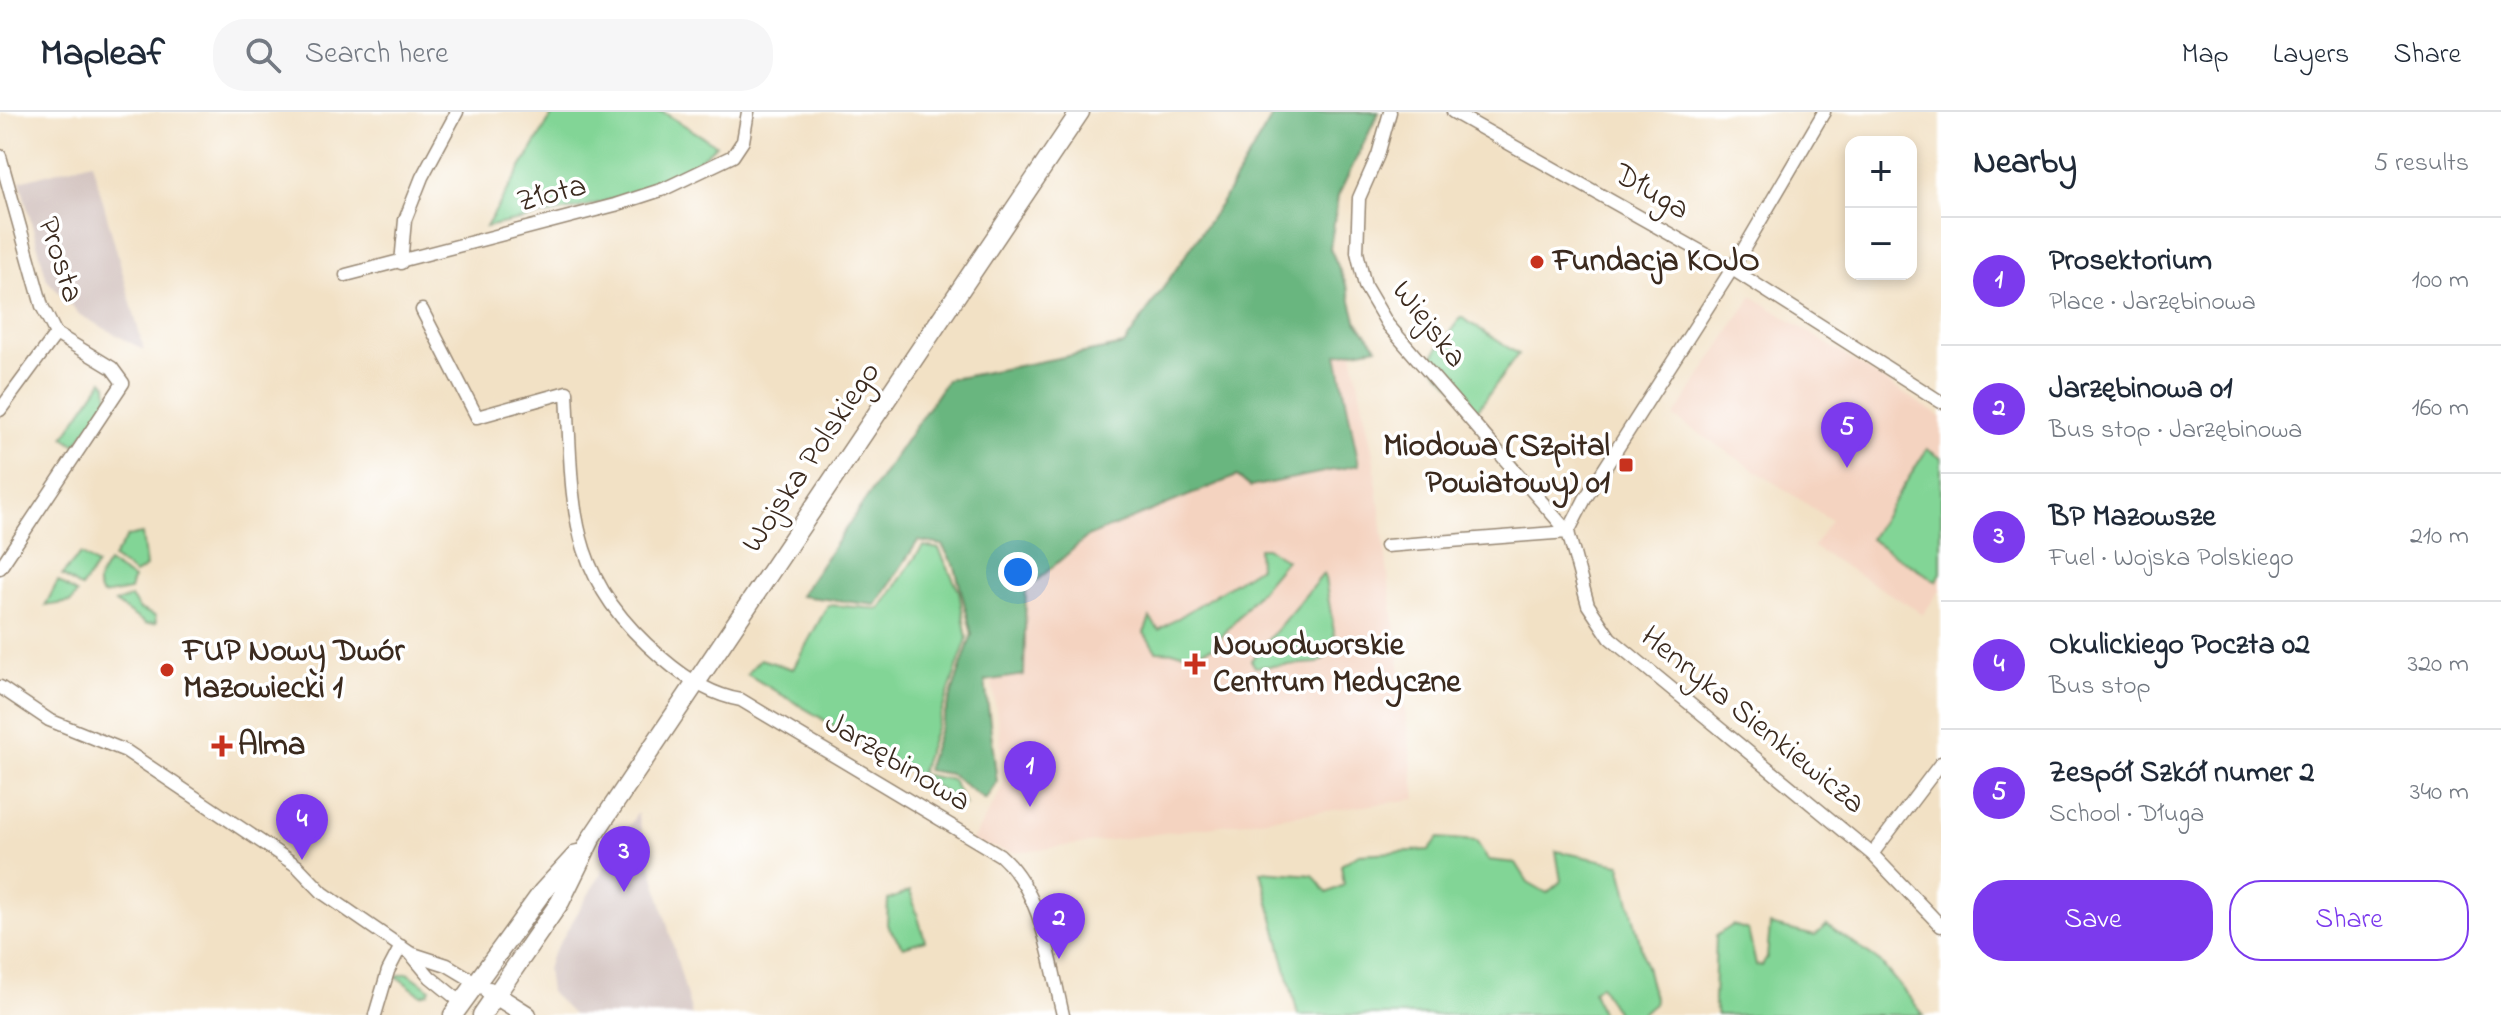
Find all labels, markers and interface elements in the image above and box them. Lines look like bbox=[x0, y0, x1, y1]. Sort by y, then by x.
search box bbox=[213, 19, 773, 91]
text: Mapleaf bbox=[40, 27, 165, 83]
icon: search bbox=[241, 33, 285, 77]
text: Search here bbox=[305, 33, 448, 77]
text: Map bbox=[2181, 35, 2229, 76]
text: Layers bbox=[2273, 35, 2349, 76]
text: Share bbox=[2393, 35, 2461, 76]
map controls bbox=[1845, 136, 1917, 280]
button: + bbox=[1845, 136, 1917, 208]
text: Nearby bbox=[1973, 139, 2077, 189]
text: 5 results bbox=[2374, 145, 2469, 183]
street label: Długa bbox=[1603, 152, 1698, 234]
street label: Złota bbox=[512, 163, 592, 227]
button: − bbox=[1845, 208, 1917, 280]
street label: Prosta bbox=[23, 211, 95, 309]
place label: Fundacja KOJO bbox=[1551, 239, 1760, 286]
text: Prosektorium bbox=[2049, 240, 2212, 284]
marker: Fundacja KOJO bbox=[1528, 253, 1546, 271]
text: 1 bbox=[1995, 262, 2003, 300]
text: 100 m bbox=[2412, 262, 2469, 300]
street label: Wiejska bbox=[1379, 271, 1477, 379]
text: Place · Jarzębinowa bbox=[2049, 284, 2256, 322]
street label: Wojska Polskiego bbox=[730, 353, 894, 563]
text: Jarzębinowa 01 bbox=[2049, 368, 2233, 412]
text: 2 bbox=[1993, 390, 2005, 428]
text: 160 m bbox=[2411, 390, 2469, 428]
pin: 5 bbox=[1821, 402, 1873, 468]
text: Bus stop · Jarzębinowa bbox=[2049, 412, 2302, 450]
place label: Miodowa (Szpital Powiatowy) 01 bbox=[1383, 424, 1610, 509]
marker: Miodowa (Szpital Powiatowy) 01 bbox=[1617, 456, 1635, 474]
text: BP Mazowsze bbox=[2049, 496, 2216, 540]
text: 3 bbox=[1994, 518, 2004, 556]
text: 210 m bbox=[2410, 518, 2469, 556]
text: Fuel · Wojska Polskiego bbox=[2049, 540, 2294, 578]
your location bbox=[998, 552, 1038, 592]
street label: Henryka Sienkiewicza bbox=[1629, 615, 1875, 827]
place label: Nowodworskie Centrum Medyczne bbox=[1213, 623, 1462, 708]
text: Okulickiego Poczta 02 bbox=[2049, 624, 2310, 668]
place label: FUP Nowy Dwór Mazowiecki 1 bbox=[181, 629, 405, 713]
text: 4 bbox=[1994, 646, 2004, 684]
text: 320 m bbox=[2407, 646, 2469, 684]
marker: Nowodworskie Centrum Medyczne bbox=[1184, 653, 1206, 675]
marker: FUP Nowy Dwór Mazowiecki 1 bbox=[158, 661, 176, 679]
text: Bus stop bbox=[2049, 668, 2151, 706]
street label: Jarzębinowa bbox=[815, 701, 979, 825]
place label: Alma bbox=[238, 723, 305, 770]
marker: Alma bbox=[213, 737, 231, 755]
pin: 1 bbox=[1004, 741, 1056, 807]
text: Zespół Szkół numer 2 bbox=[2049, 752, 2314, 796]
text: 5 bbox=[1992, 774, 2006, 812]
text: 340 m bbox=[2410, 774, 2469, 812]
pin: 4 bbox=[276, 794, 328, 860]
text: School · Długa bbox=[2049, 796, 2204, 834]
pin: 3 bbox=[598, 826, 650, 892]
button: Save bbox=[1973, 880, 2213, 961]
button: Share bbox=[2229, 880, 2469, 961]
pin: 2 bbox=[1033, 893, 1085, 959]

